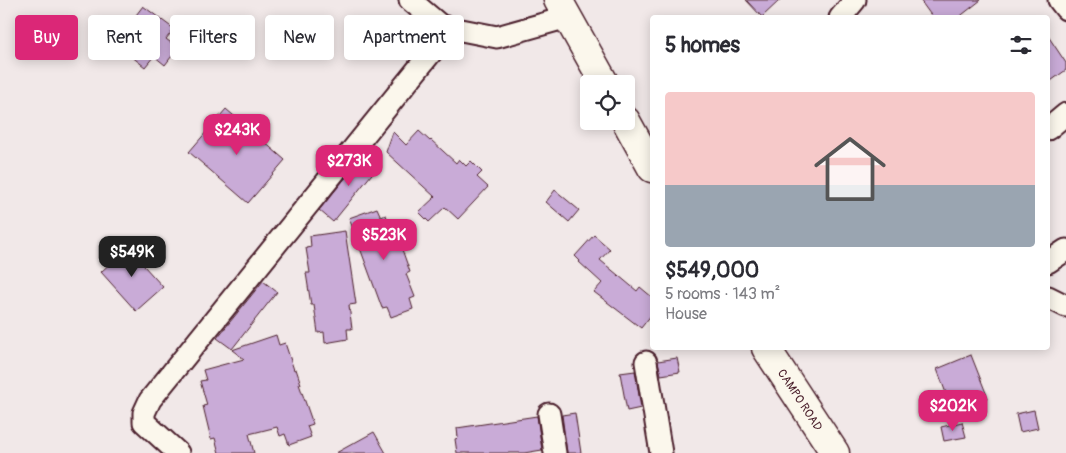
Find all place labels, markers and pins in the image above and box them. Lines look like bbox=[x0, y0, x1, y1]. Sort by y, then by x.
pin: $243K bbox=[202, 114, 272, 156]
pin: $273K bbox=[314, 144, 384, 187]
pin: $523K bbox=[349, 218, 419, 261]
pin: $549K bbox=[97, 236, 167, 278]
pin: $202K bbox=[918, 390, 988, 432]

